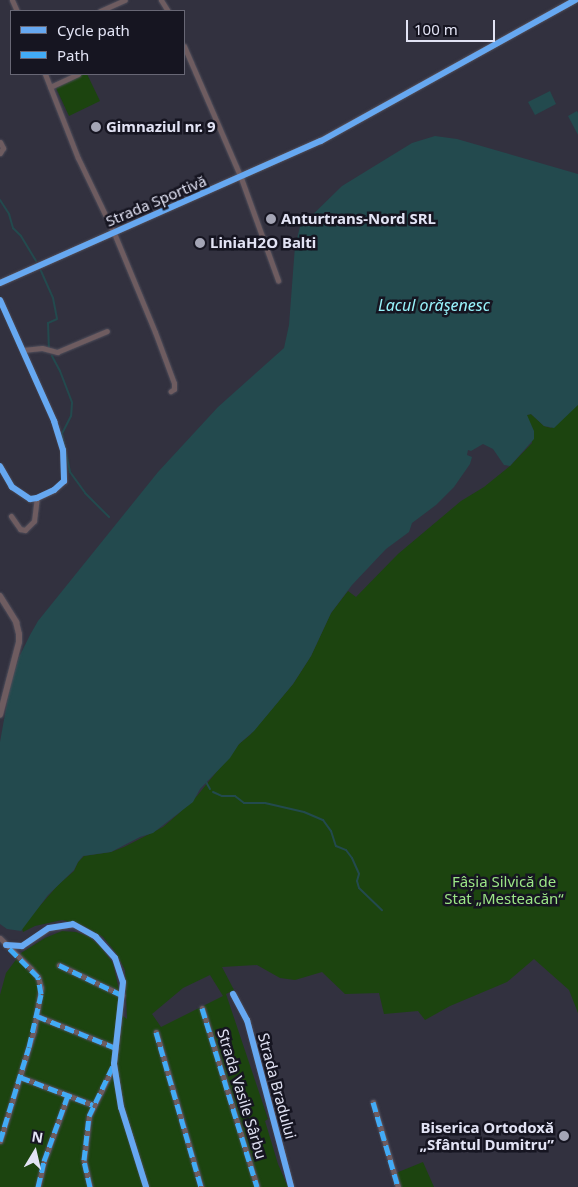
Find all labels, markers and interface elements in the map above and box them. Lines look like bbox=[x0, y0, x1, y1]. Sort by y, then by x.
legend bbox=[10, 10, 185, 75]
scale bar bbox=[408, 10, 497, 42]
text: 100 m bbox=[414, 19, 458, 39]
text: Cycle path bbox=[57, 20, 130, 40]
text: Path bbox=[57, 45, 89, 65]
place label: Gimnaziul nr. 9 bbox=[106, 118, 215, 136]
marker: Gimnaziul nr. 9 bbox=[90, 121, 102, 133]
street label: Strada Sportivă bbox=[103, 172, 209, 230]
place label: Anturtrans-Nord SRL bbox=[281, 210, 436, 228]
marker: Anturtrans-Nord SRL bbox=[265, 213, 277, 225]
place label: LiniaH2O Balti bbox=[210, 234, 316, 252]
marker: LiniaH2O Balti bbox=[194, 237, 206, 249]
water label: Lacul orăşenesc bbox=[378, 295, 490, 315]
park label: Fâșia Silvică de Stat „Mesteacăn“ bbox=[444, 872, 564, 907]
street label: Strada Vasile Sârbu bbox=[214, 1027, 270, 1161]
street label: Strada Bradului bbox=[254, 1031, 300, 1141]
place label: Biserica Ortodoxă „Sfântul Dumitru” bbox=[419, 1118, 554, 1153]
text: N bbox=[30, 1126, 45, 1147]
north arrow bbox=[10, 1127, 60, 1177]
marker: Biserica Ortodoxă „Sfântul Dumitru” bbox=[558, 1130, 570, 1142]

